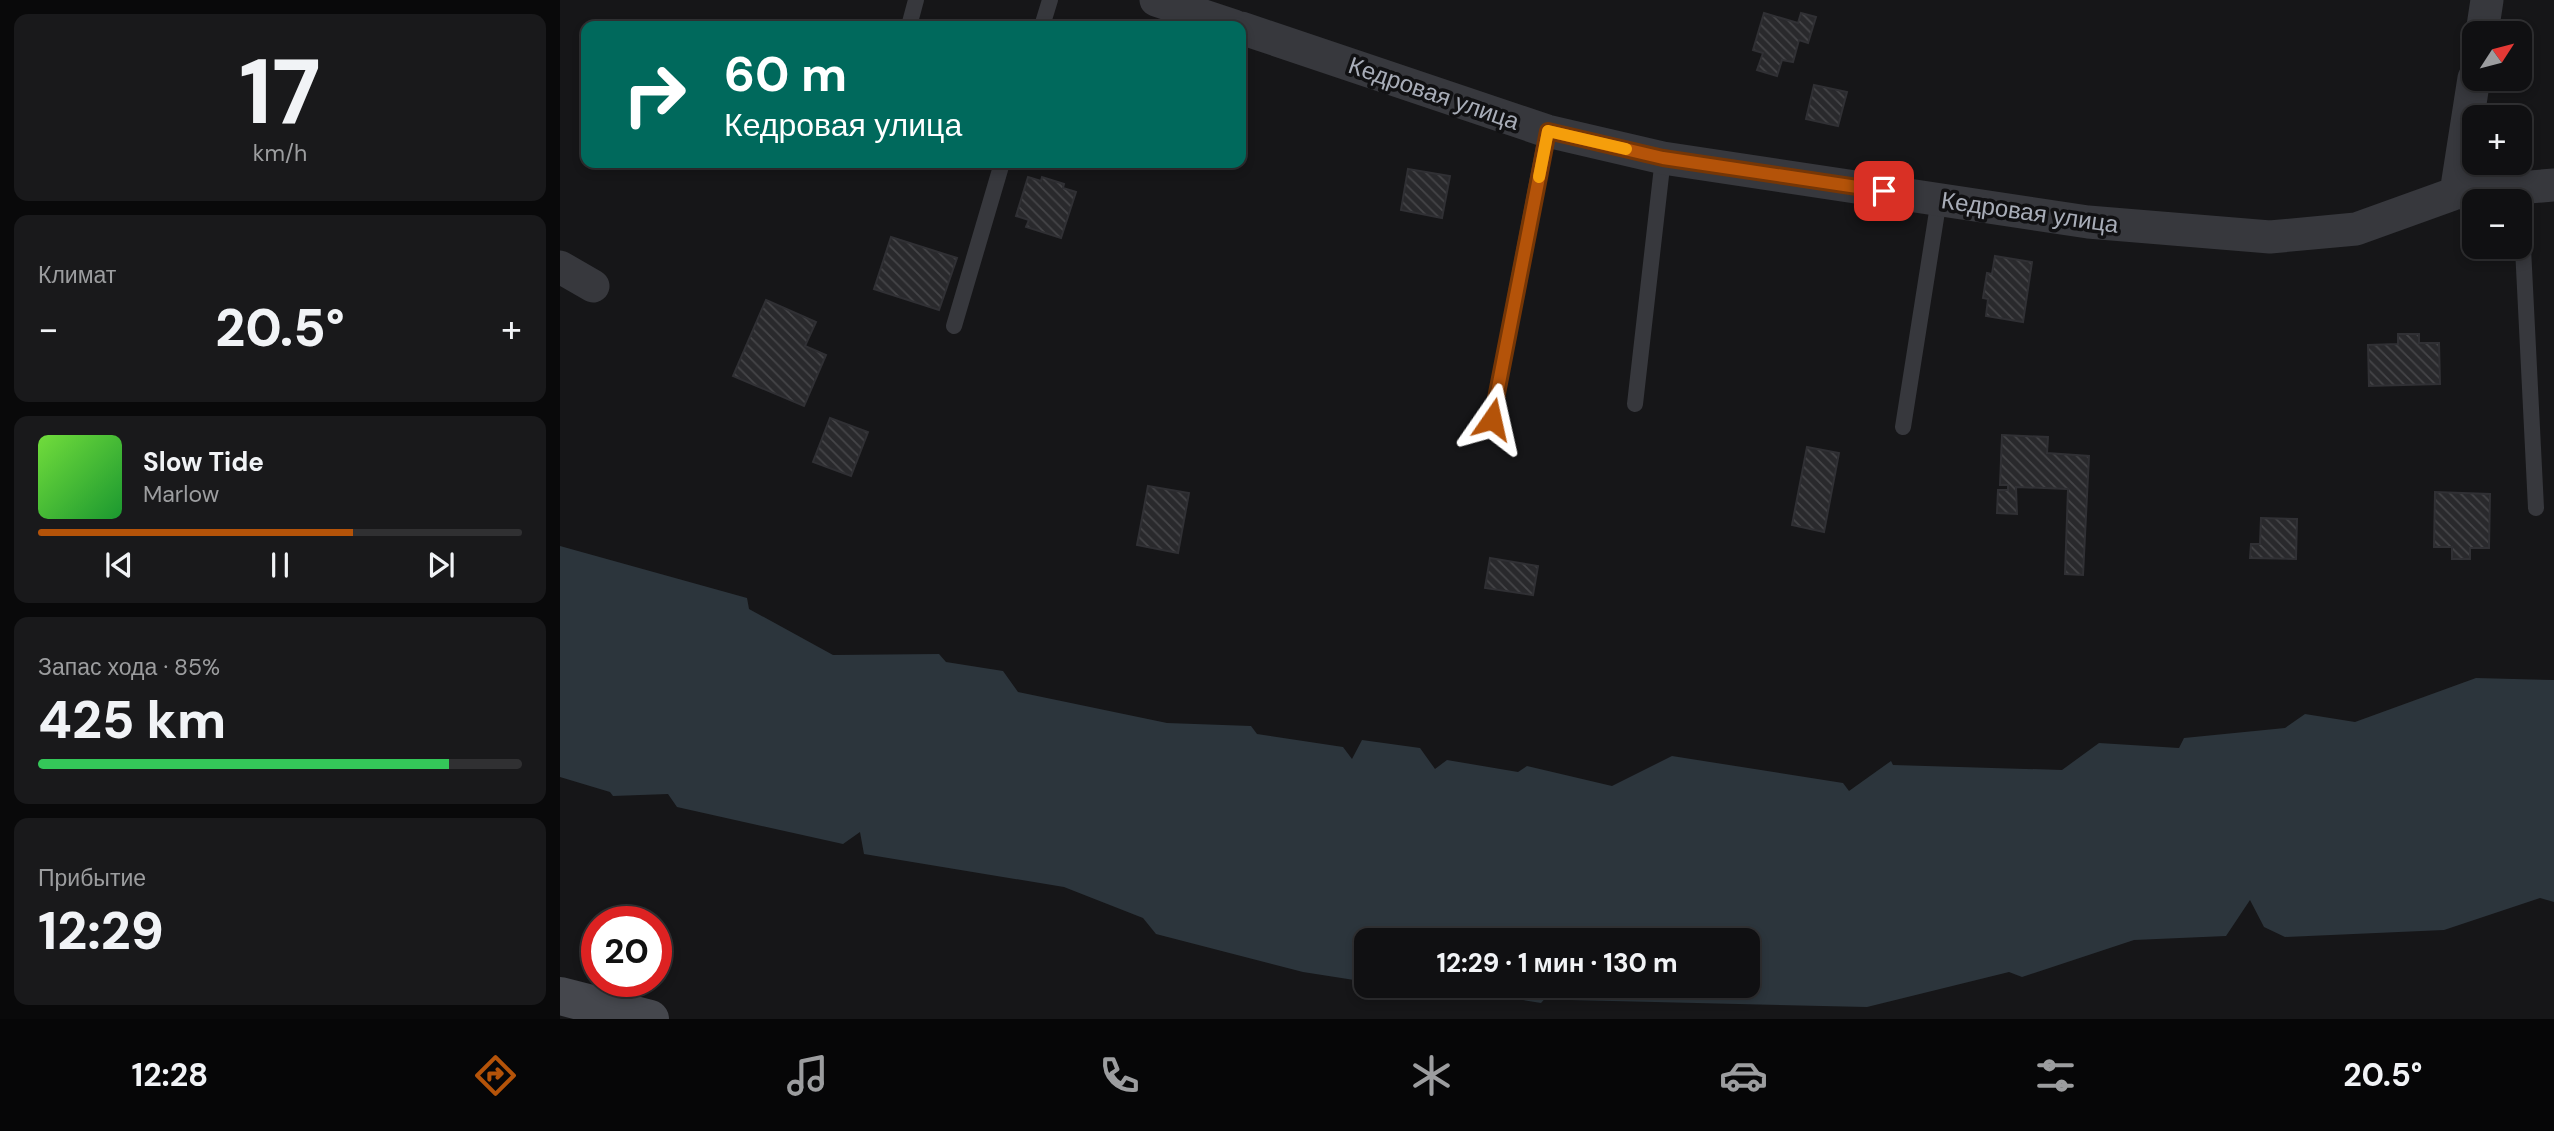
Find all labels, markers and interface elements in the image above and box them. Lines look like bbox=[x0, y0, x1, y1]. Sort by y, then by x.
north arrow bbox=[2462, 21, 2532, 91]
map controls bbox=[2462, 21, 2532, 259]
text: 17 bbox=[239, 33, 321, 151]
text: 60 m bbox=[724, 42, 847, 106]
icon: right bbox=[609, 49, 700, 140]
street label: Кедровая улица bbox=[1344, 49, 1524, 137]
text: Кедровая улица bbox=[724, 104, 962, 146]
button: + bbox=[2462, 105, 2532, 175]
text: km/h bbox=[253, 138, 307, 168]
pin bbox=[1854, 161, 1914, 221]
icon: arrive bbox=[1865, 172, 1903, 210]
street label: Кедровая улица bbox=[1939, 184, 2121, 240]
button: − bbox=[2462, 189, 2532, 259]
text: Климат bbox=[38, 260, 116, 290]
text: 20.5° bbox=[215, 294, 345, 362]
text: − bbox=[38, 304, 59, 354]
text: + bbox=[501, 304, 522, 354]
position arrow bbox=[1455, 382, 1529, 456]
text: Slow Tide bbox=[143, 445, 264, 479]
text: Marlow bbox=[143, 479, 219, 509]
icon: previous bbox=[100, 546, 138, 584]
icon: pause bbox=[261, 546, 299, 584]
icon: next bbox=[422, 546, 460, 584]
text: Запас хода · 85% bbox=[38, 652, 220, 682]
text: 425 km bbox=[38, 686, 226, 754]
text: Прибытие bbox=[38, 863, 146, 893]
text: 12:29 bbox=[38, 897, 164, 965]
speed limit sign: 20 bbox=[581, 906, 672, 997]
text: 12:29 · 1 мин · 130 m bbox=[1436, 946, 1678, 980]
icon: directions bbox=[471, 1051, 520, 1100]
icon: music bbox=[783, 1051, 832, 1100]
icon: phone bbox=[1095, 1051, 1144, 1100]
icon: climate bbox=[1407, 1051, 1456, 1100]
icon: car bbox=[1719, 1051, 1768, 1100]
icon: filters bbox=[2031, 1051, 2080, 1100]
text: 12:28 bbox=[132, 1054, 208, 1096]
text: 20.5° bbox=[2343, 1054, 2422, 1096]

